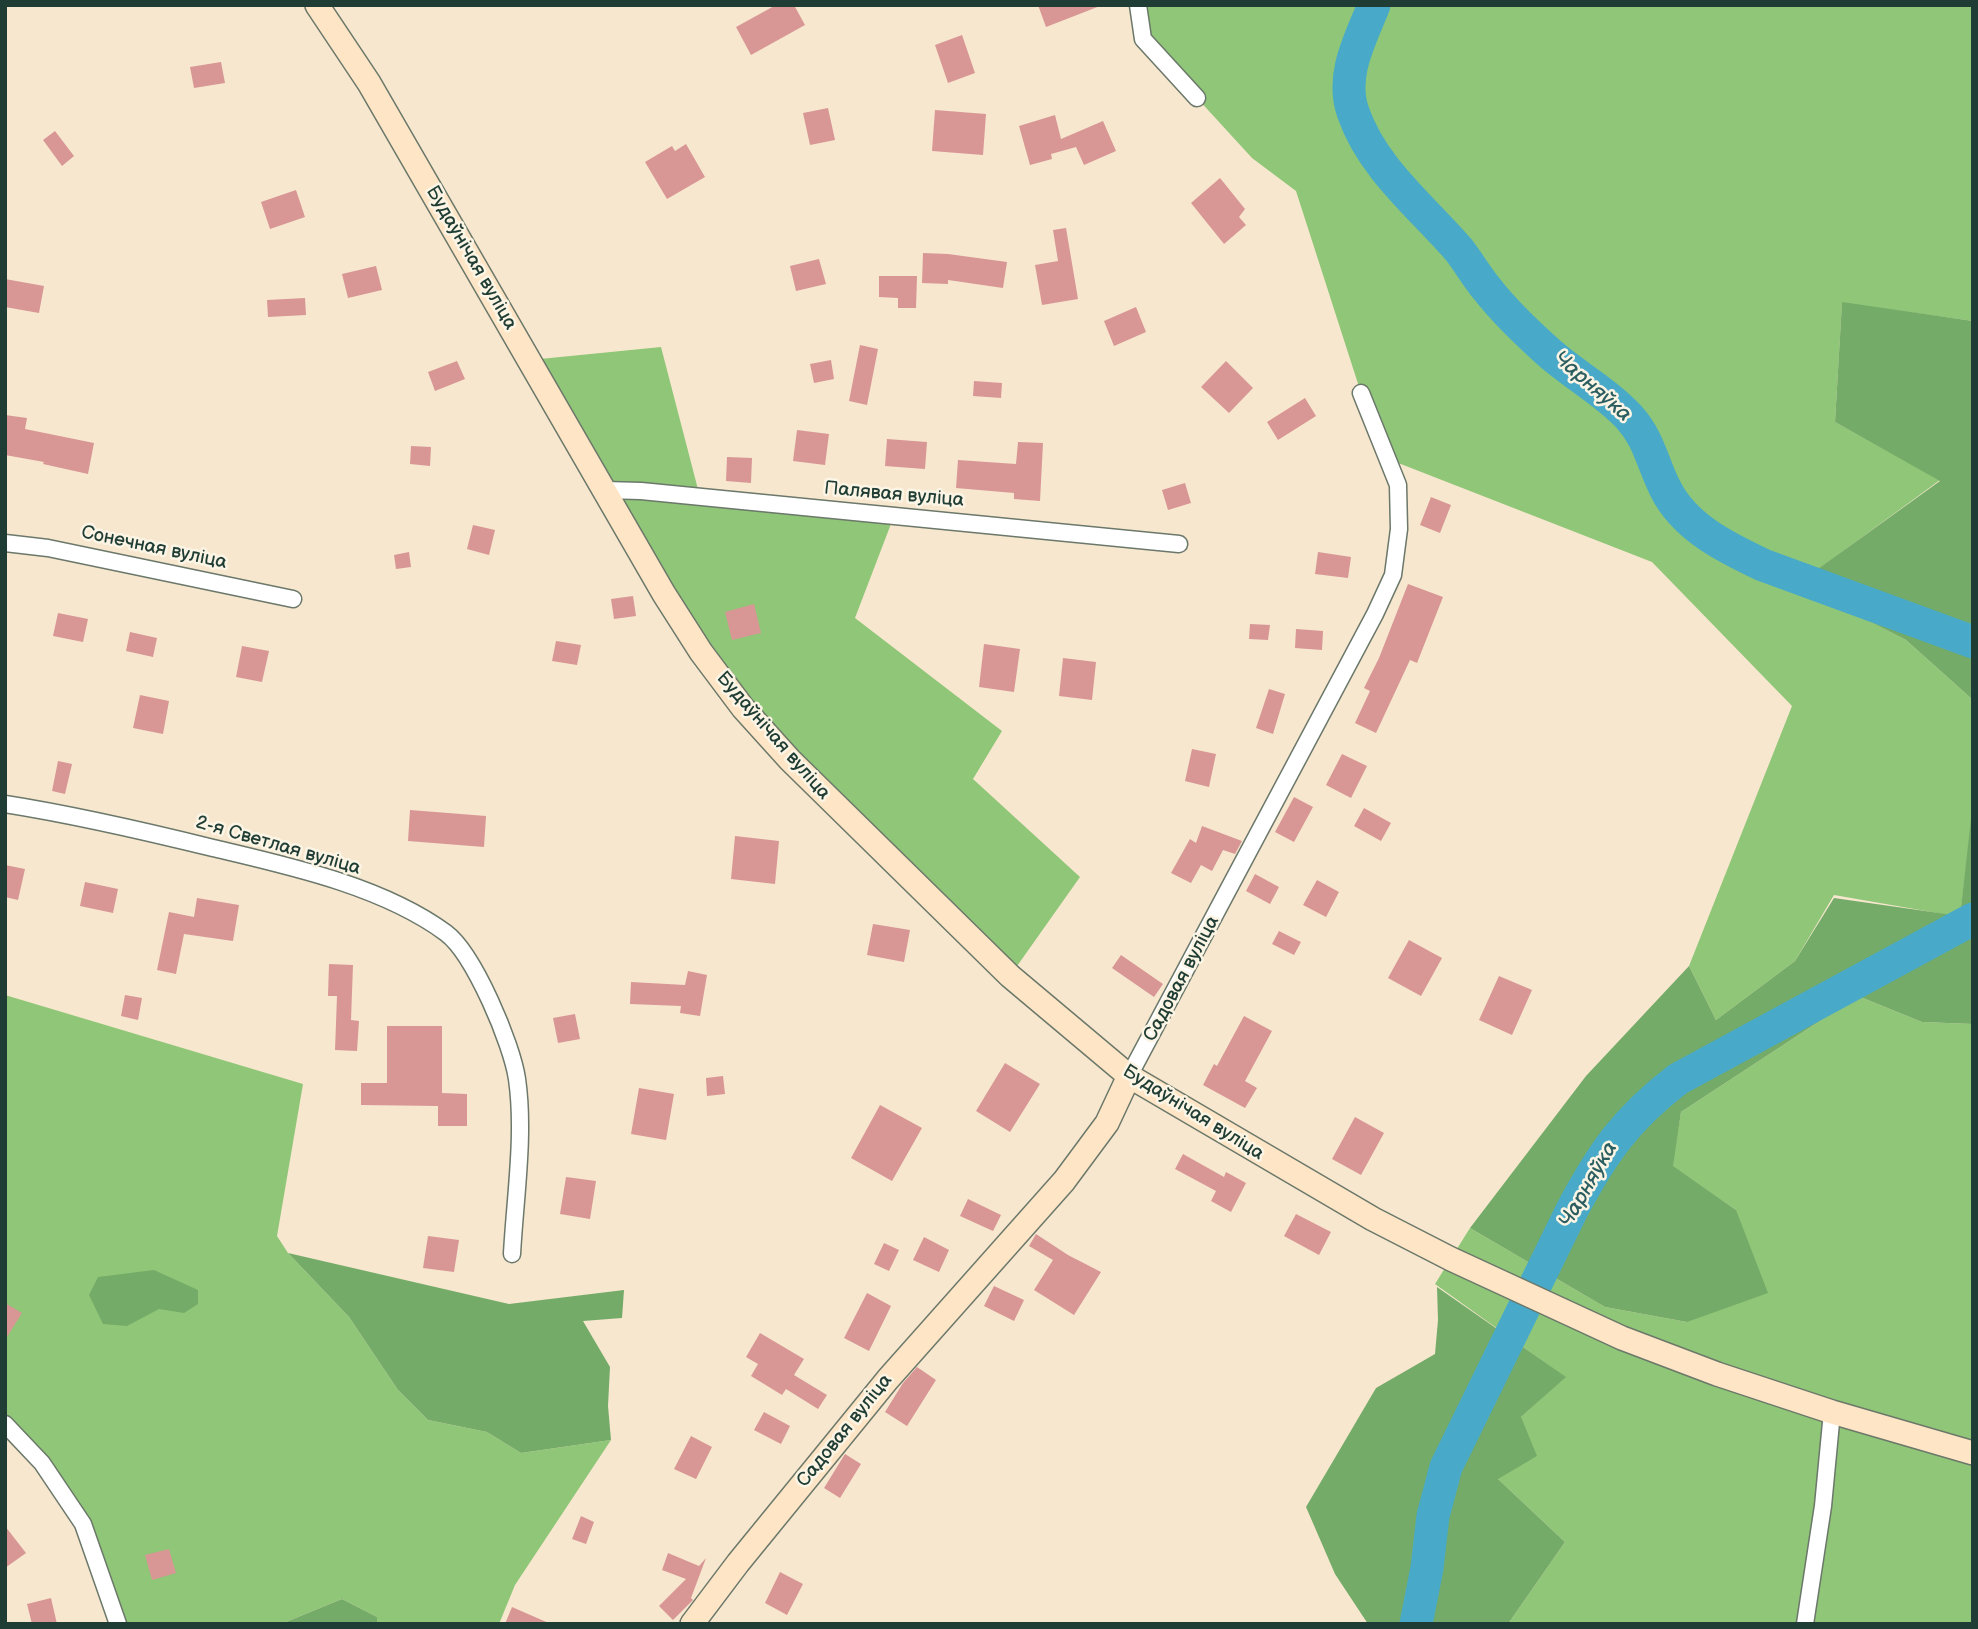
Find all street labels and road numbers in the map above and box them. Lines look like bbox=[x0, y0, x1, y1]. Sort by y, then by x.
street label: Будаўнічая вуліца bbox=[421, 182, 521, 334]
street label: Палявая вуліца bbox=[823, 478, 965, 512]
street label: Сонечная вуліца bbox=[79, 521, 229, 575]
street label: Будаўнічая вуліца bbox=[711, 667, 835, 805]
street label: 2-я Светлая вуліца bbox=[193, 812, 363, 880]
street label: Садовая вуліца bbox=[1139, 912, 1225, 1046]
street label: Будаўнічая вуліца bbox=[1118, 1060, 1268, 1166]
street label: Садовая вуліца bbox=[792, 1370, 898, 1492]

